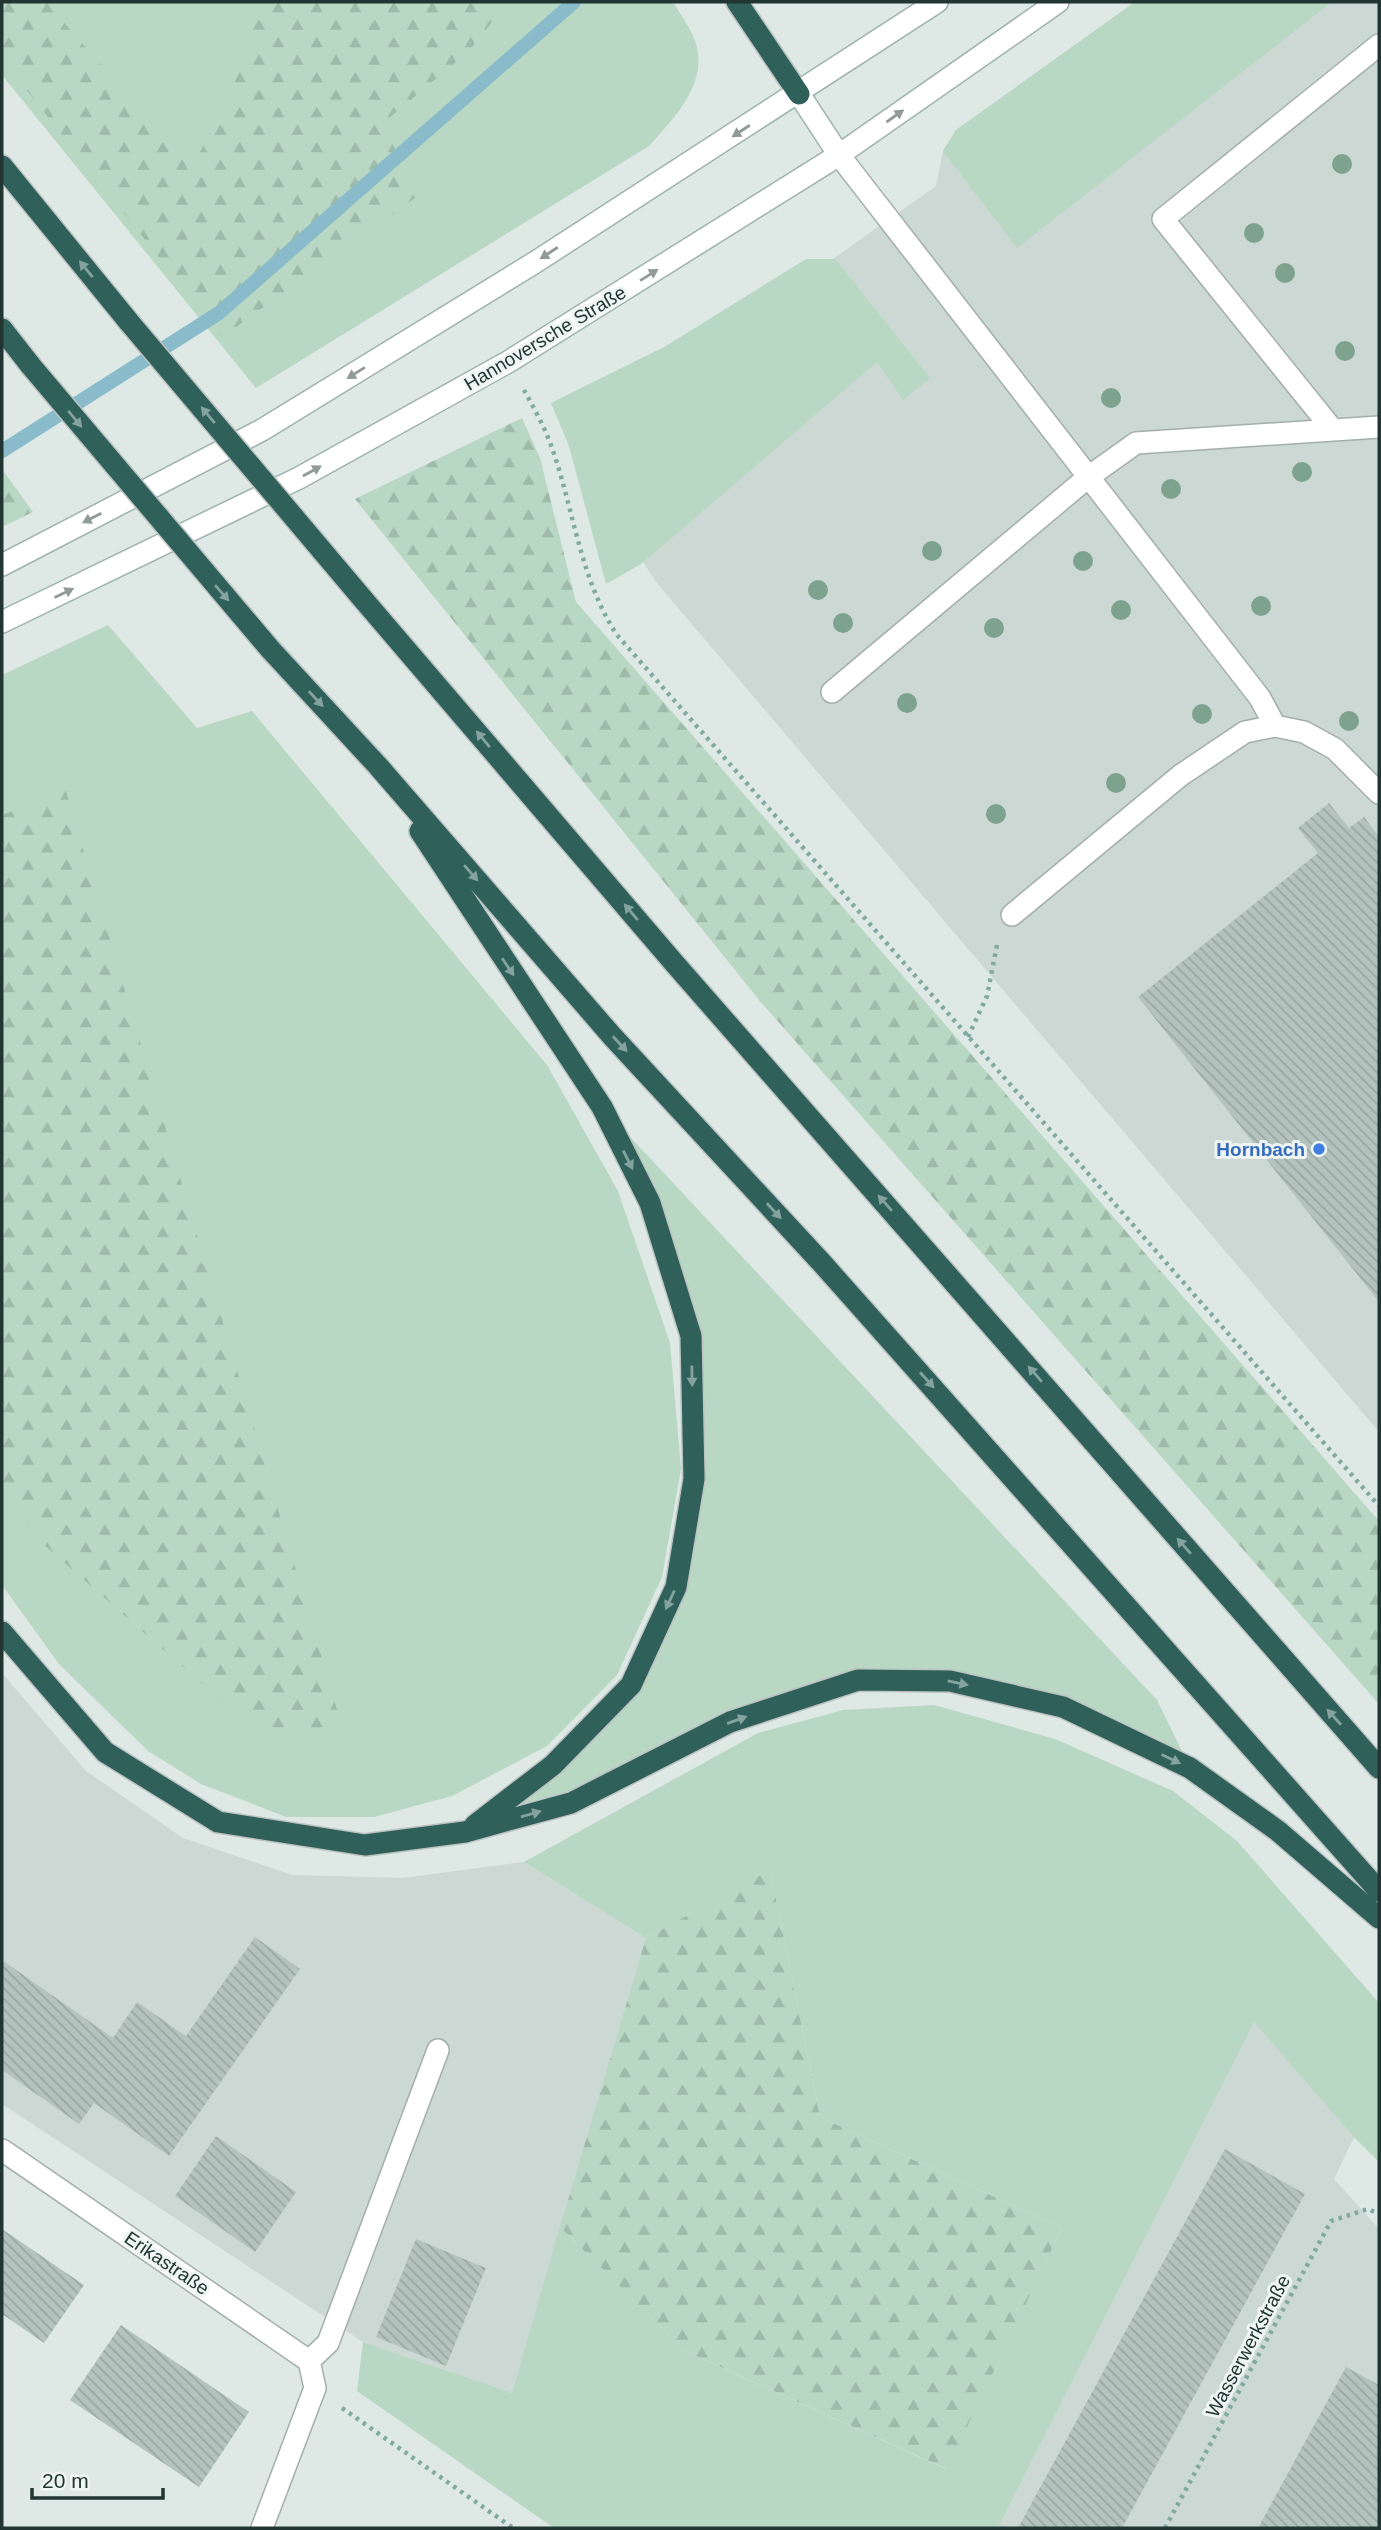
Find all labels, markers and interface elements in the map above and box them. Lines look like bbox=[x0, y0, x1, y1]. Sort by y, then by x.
one-way arrow bbox=[886, 109, 904, 123]
one-way arrow bbox=[732, 124, 750, 138]
one-way arrow bbox=[540, 247, 559, 260]
one-way arrow bbox=[79, 261, 94, 278]
one-way arrow bbox=[640, 268, 659, 281]
street label: Hannoversche Straße bbox=[460, 281, 630, 395]
one-way arrow bbox=[346, 366, 365, 379]
one-way arrow bbox=[200, 406, 215, 424]
one-way arrow bbox=[67, 410, 82, 427]
one-way arrow bbox=[302, 465, 322, 477]
one-way arrow bbox=[82, 512, 102, 524]
one-way arrow bbox=[214, 584, 229, 601]
one-way arrow bbox=[54, 587, 74, 598]
one-way arrow bbox=[308, 690, 324, 708]
one-way arrow bbox=[476, 731, 491, 748]
one-way arrow bbox=[463, 864, 478, 881]
one-way arrow bbox=[624, 904, 639, 921]
one-way arrow bbox=[501, 958, 515, 976]
one-way arrow bbox=[612, 1035, 628, 1053]
place label: Hornbach bbox=[1216, 1139, 1305, 1160]
marker: Hornbach bbox=[1311, 1141, 1327, 1157]
one-way arrow bbox=[623, 1150, 634, 1170]
one-way arrow bbox=[878, 1194, 894, 1211]
one-way arrow bbox=[766, 1202, 782, 1219]
one-way arrow bbox=[687, 1365, 698, 1387]
one-way arrow bbox=[1028, 1366, 1043, 1383]
one-way arrow bbox=[919, 1372, 934, 1389]
one-way arrow bbox=[1176, 1537, 1192, 1555]
one-way arrow bbox=[664, 1590, 676, 1610]
one-way arrow bbox=[947, 1678, 969, 1689]
one-way arrow bbox=[1326, 1708, 1342, 1726]
one-way arrow bbox=[727, 1714, 748, 1725]
one-way arrow bbox=[1161, 1753, 1181, 1765]
one-way arrow bbox=[520, 1808, 542, 1819]
street label: Erikastraße bbox=[121, 2227, 213, 2299]
street label: Wasserwerkstraße bbox=[1202, 2271, 1294, 2421]
scale bar bbox=[32, 2456, 163, 2500]
text: 20 m bbox=[42, 2469, 89, 2492]

